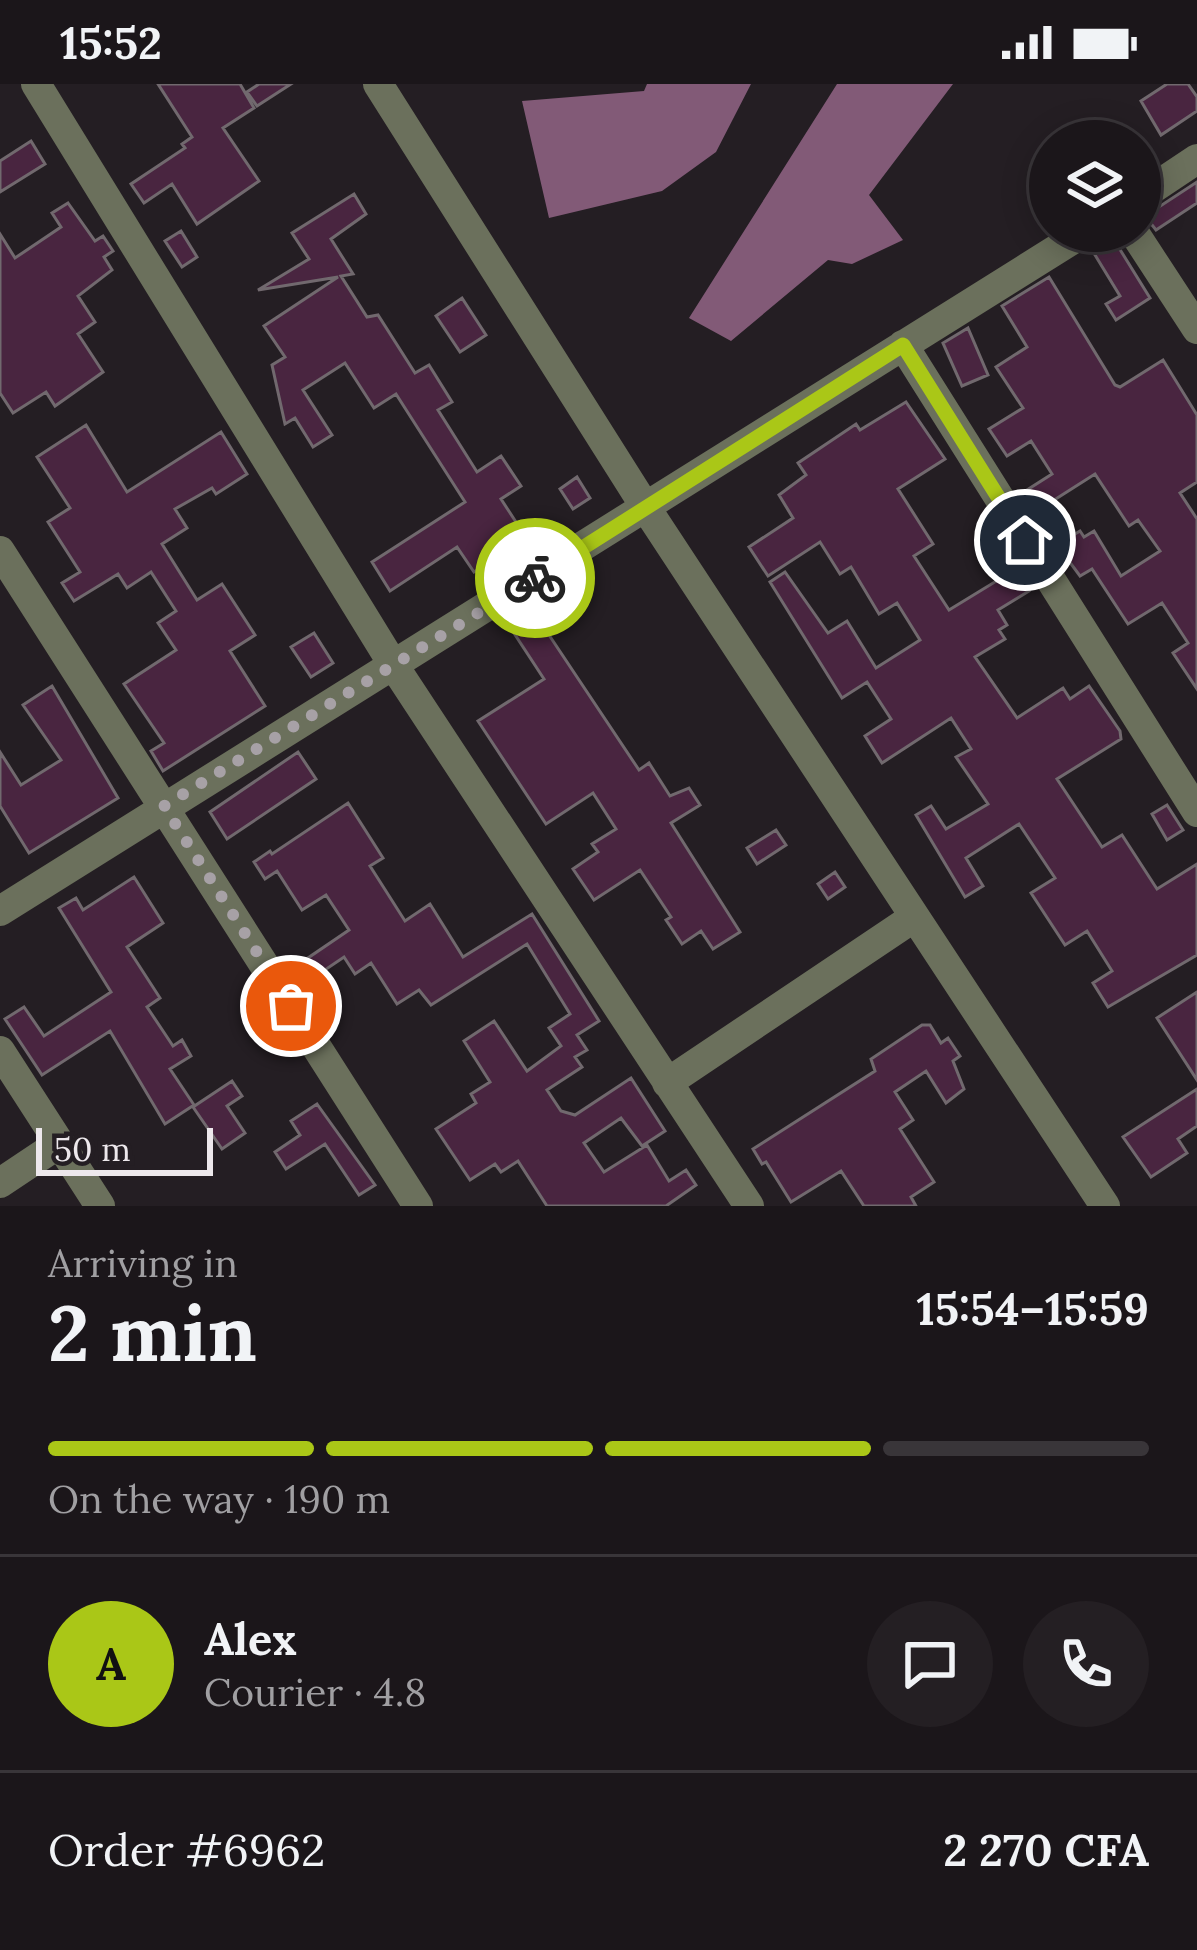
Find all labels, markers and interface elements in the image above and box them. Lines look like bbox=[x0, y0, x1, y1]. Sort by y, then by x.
text: 15:52 bbox=[60, 14, 162, 71]
map controls bbox=[1029, 120, 1161, 252]
button: layers bbox=[1029, 120, 1161, 252]
pin bbox=[974, 489, 1076, 591]
icon: home bbox=[992, 507, 1058, 573]
courier bbox=[475, 518, 595, 638]
icon: bike bbox=[502, 545, 568, 611]
pin bbox=[240, 955, 342, 1057]
icon: bag bbox=[258, 973, 324, 1039]
scale bar bbox=[36, 1122, 213, 1175]
text: 50 m bbox=[54, 1128, 131, 1170]
text: Arriving in bbox=[48, 1238, 238, 1288]
text: 15:54–15:59 bbox=[916, 1280, 1149, 1337]
text: 2 min bbox=[48, 1283, 257, 1382]
text: On the way · 190 m bbox=[48, 1474, 390, 1524]
button: chat bbox=[867, 1601, 993, 1727]
button: phone bbox=[1023, 1601, 1149, 1727]
text: Alex bbox=[204, 1610, 297, 1667]
text: A bbox=[96, 1635, 126, 1692]
text: Courier · 4.8 bbox=[204, 1667, 426, 1717]
text: Order #6962 bbox=[48, 1821, 325, 1878]
text: 2 270 CFA bbox=[943, 1821, 1149, 1878]

